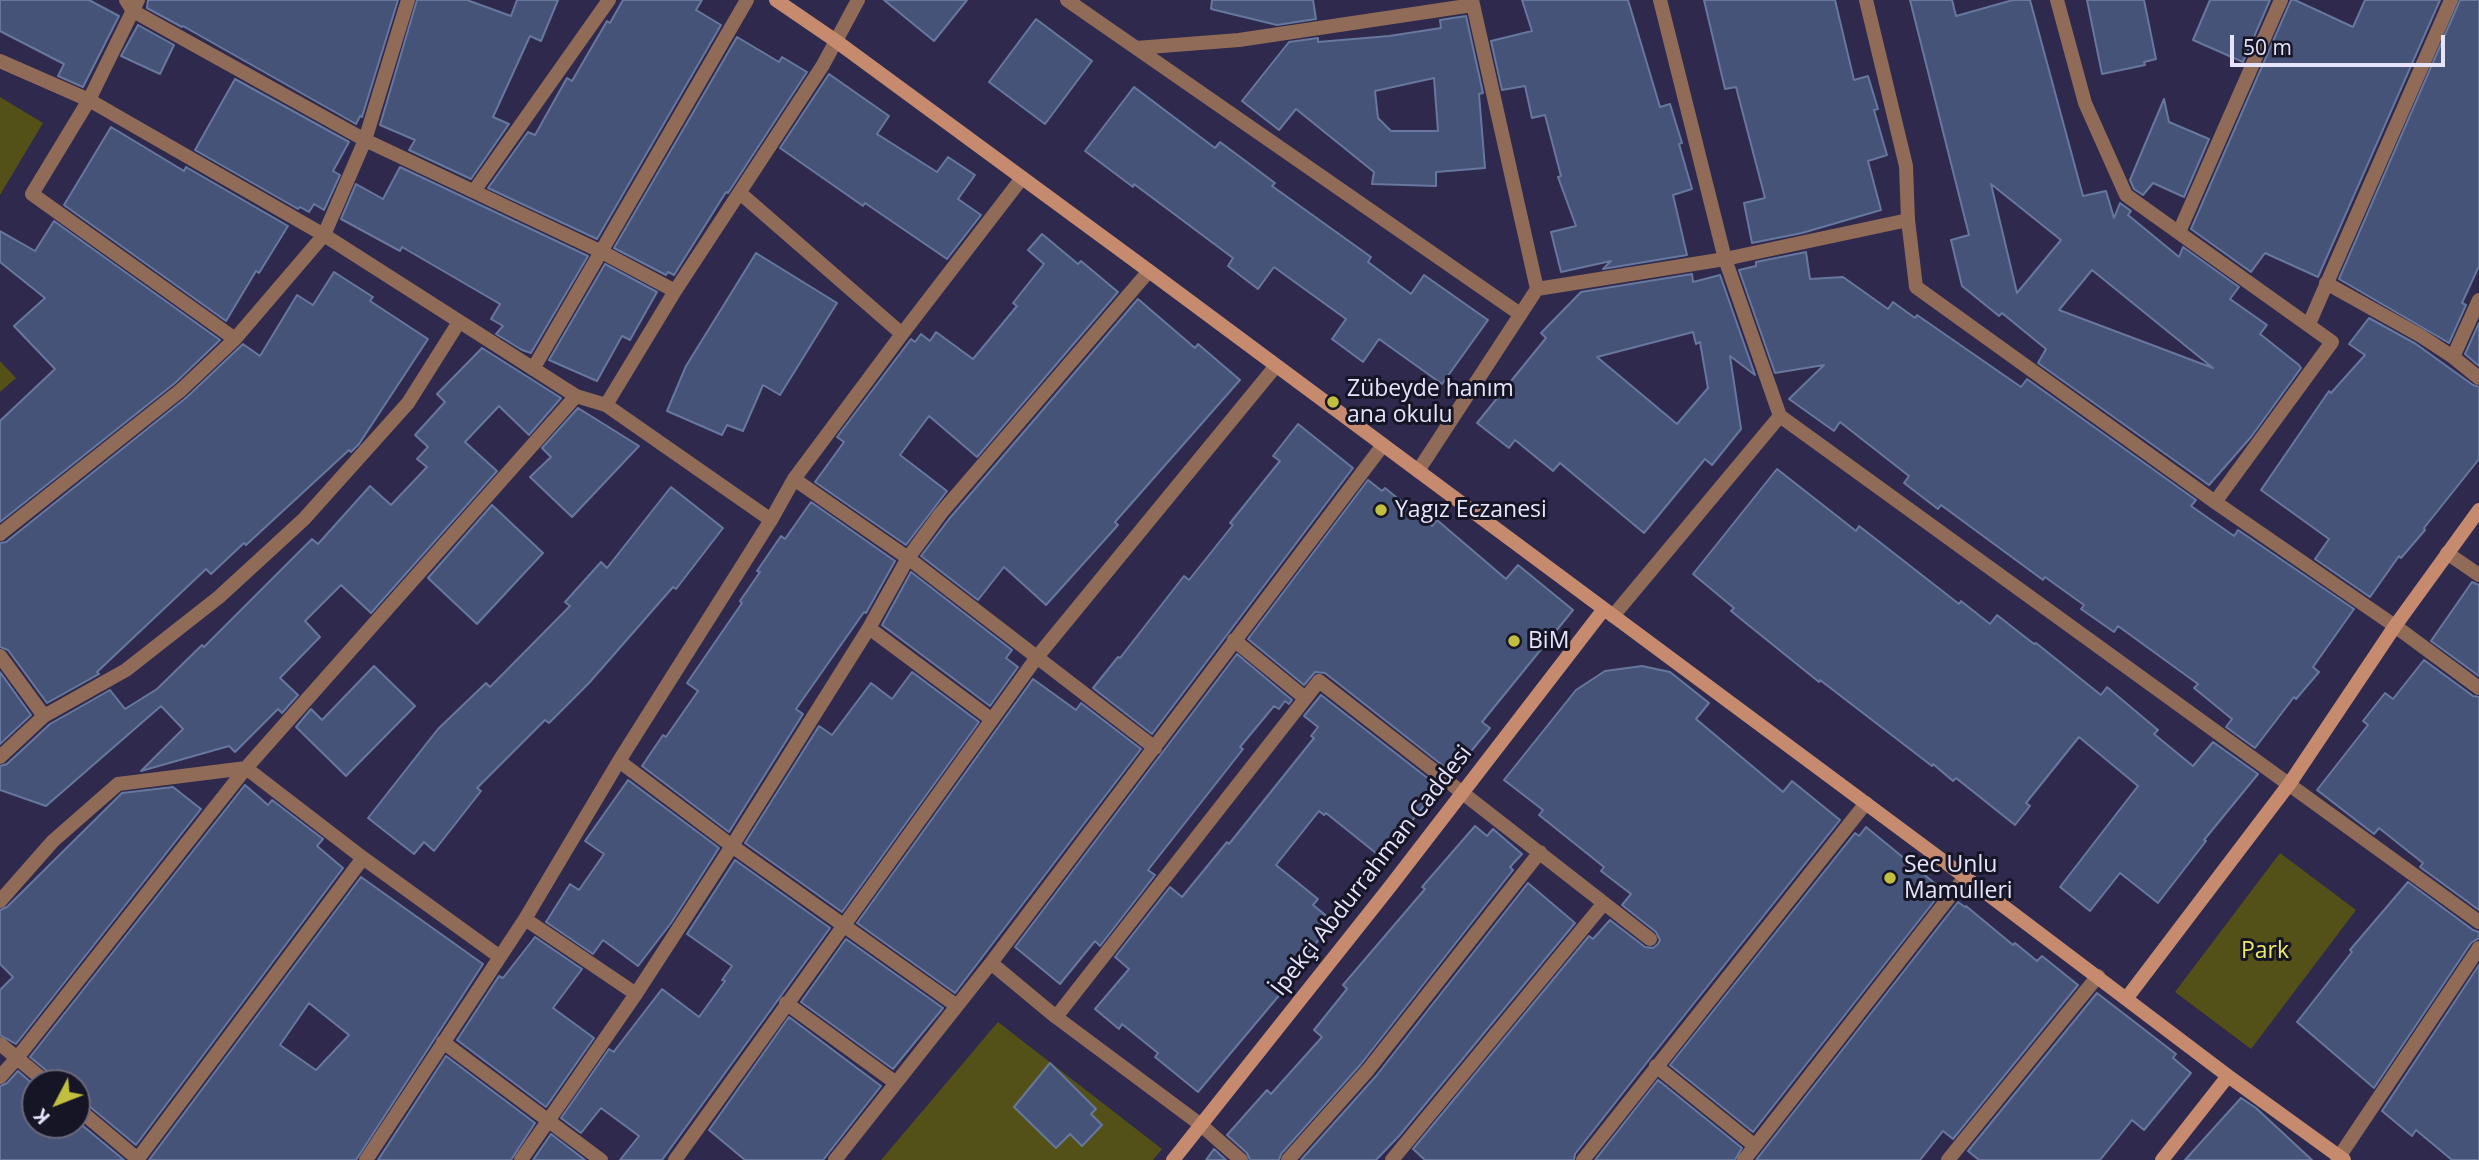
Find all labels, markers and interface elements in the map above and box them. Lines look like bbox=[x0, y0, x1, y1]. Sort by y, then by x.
scale bar bbox=[2234, 21, 2449, 65]
text: 50 m bbox=[2243, 33, 2292, 61]
place label: Zübeyde hanım ana okulu bbox=[1347, 375, 1514, 429]
marker: Zübeyde hanım ana okulu bbox=[1325, 394, 1341, 410]
place label: Yagız Eczanesi bbox=[1395, 496, 1547, 524]
marker: Yagız Eczanesi bbox=[1373, 502, 1389, 518]
place label: BiM bbox=[1528, 627, 1569, 655]
marker: BiM bbox=[1506, 633, 1522, 649]
street label: İpekçi Abdurrahman Caddesi bbox=[1266, 740, 1478, 1002]
place label: Sec Unlu Mamulleri bbox=[1904, 851, 2013, 905]
marker: Sec Unlu Mamulleri bbox=[1882, 870, 1898, 886]
park label: Park bbox=[2241, 937, 2289, 965]
north arrow bbox=[21, 1069, 91, 1139]
text: K bbox=[28, 1103, 56, 1130]

